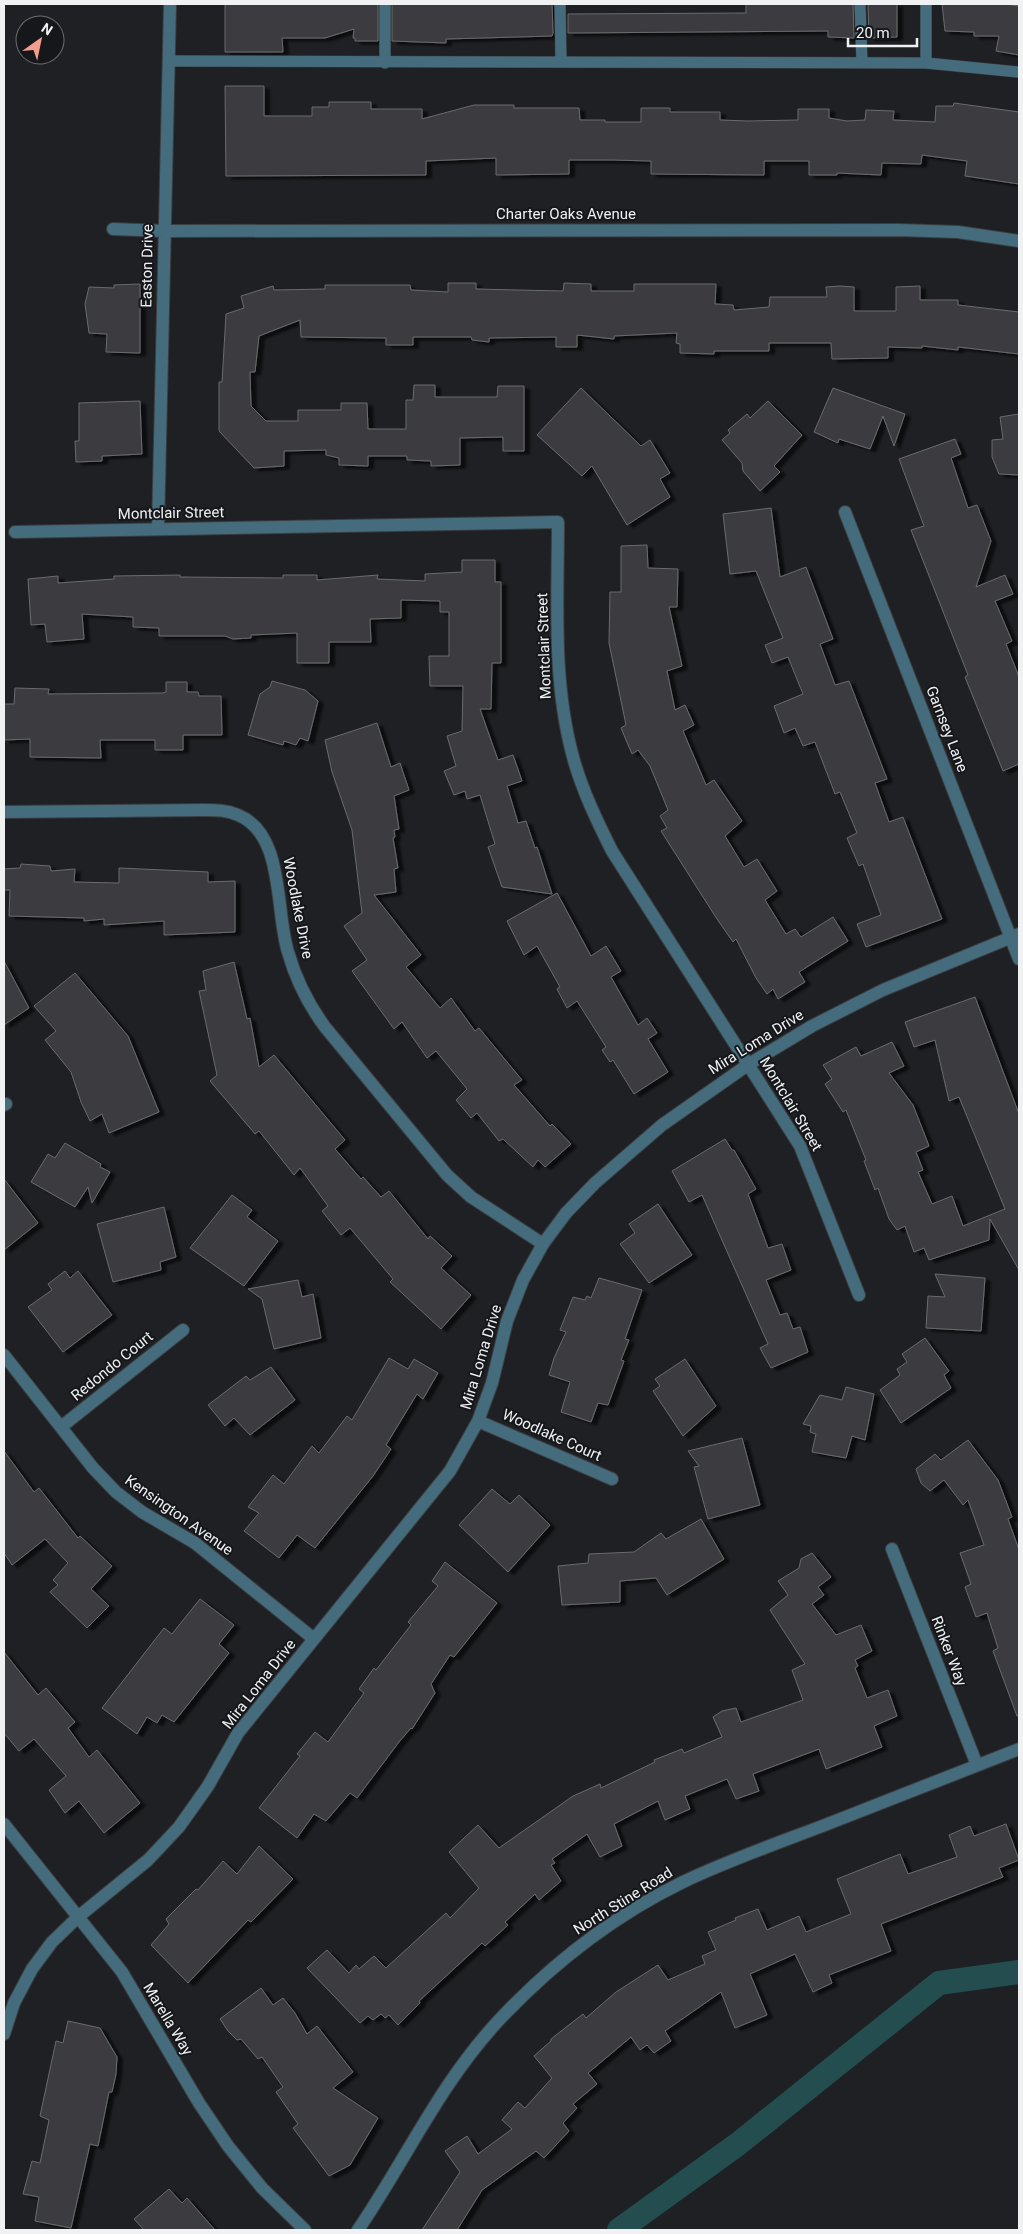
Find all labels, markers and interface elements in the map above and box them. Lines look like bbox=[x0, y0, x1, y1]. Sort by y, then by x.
north arrow bbox=[15, 15, 65, 65]
scale bar bbox=[848, 15, 917, 47]
text: N bbox=[39, 20, 56, 39]
text: 20 m bbox=[856, 24, 890, 42]
street label: Charter Oaks Avenue bbox=[496, 205, 636, 223]
street label: Easton Drive bbox=[137, 224, 157, 308]
street label: Montclair Street bbox=[118, 503, 224, 523]
street label: Montclair Street bbox=[533, 592, 555, 700]
street label: Garnsey Lane bbox=[922, 683, 972, 775]
street label: Woodlake Drive bbox=[279, 856, 317, 960]
street label: Mira Loma Drive bbox=[705, 1006, 807, 1078]
street label: Montclair Street bbox=[756, 1054, 826, 1154]
street label: Mira Loma Drive bbox=[456, 1302, 506, 1412]
street label: Redondo Court bbox=[67, 1327, 157, 1405]
street label: Woodlake Court bbox=[500, 1405, 604, 1465]
street label: Kensington Avenue bbox=[121, 1471, 237, 1559]
street label: Rinker Way bbox=[927, 1613, 971, 1689]
street label: Mira Loma Drive bbox=[218, 1636, 300, 1732]
street label: North Stine Road bbox=[570, 1863, 676, 1939]
street label: Marella Way bbox=[139, 1979, 197, 2059]

